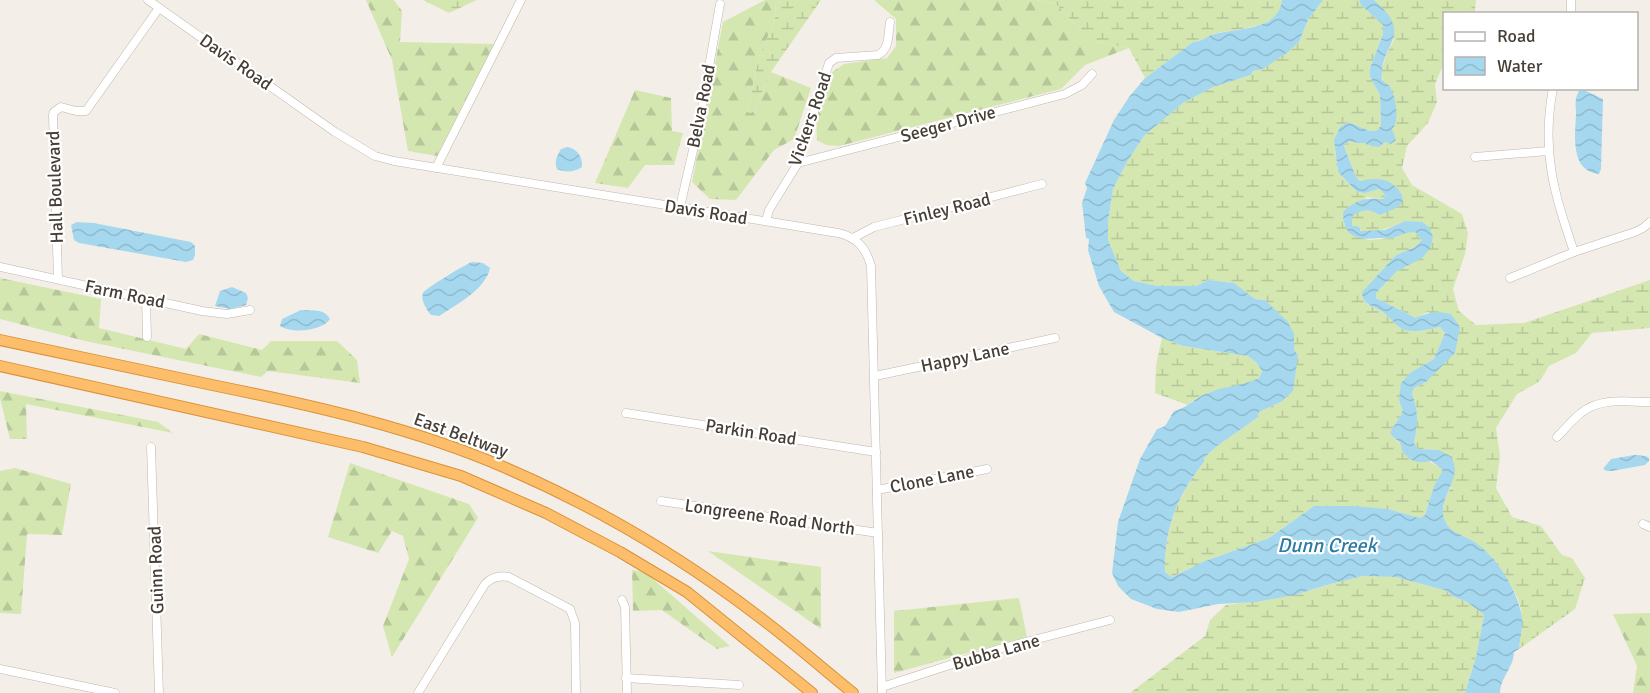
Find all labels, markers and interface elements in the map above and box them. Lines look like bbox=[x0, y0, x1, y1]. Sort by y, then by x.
legend bbox=[1443, 12, 1638, 90]
text: Road bbox=[1497, 25, 1536, 47]
street label: Davis Road bbox=[195, 29, 277, 95]
text: Water bbox=[1497, 55, 1543, 77]
street label: Belva Road bbox=[682, 62, 720, 150]
street label: Vickers Road bbox=[784, 69, 836, 169]
street label: Seeger Drive bbox=[898, 101, 998, 147]
street label: Hall Boulevard bbox=[42, 130, 68, 244]
street label: Finley Road bbox=[901, 188, 993, 230]
street label: Davis Road bbox=[663, 195, 749, 229]
street label: Farm Road bbox=[83, 275, 167, 313]
street label: Happy Lane bbox=[919, 337, 1011, 377]
street label: East Beltway bbox=[411, 408, 512, 462]
street label: Parkin Road bbox=[704, 414, 798, 450]
street label: Clone Lane bbox=[888, 460, 976, 498]
street label: Longreene Road North bbox=[683, 494, 857, 540]
street label: Guinn Road bbox=[143, 525, 169, 615]
water label: Dunn Creek bbox=[1277, 533, 1379, 558]
street label: Bubba Lane bbox=[950, 629, 1042, 675]

